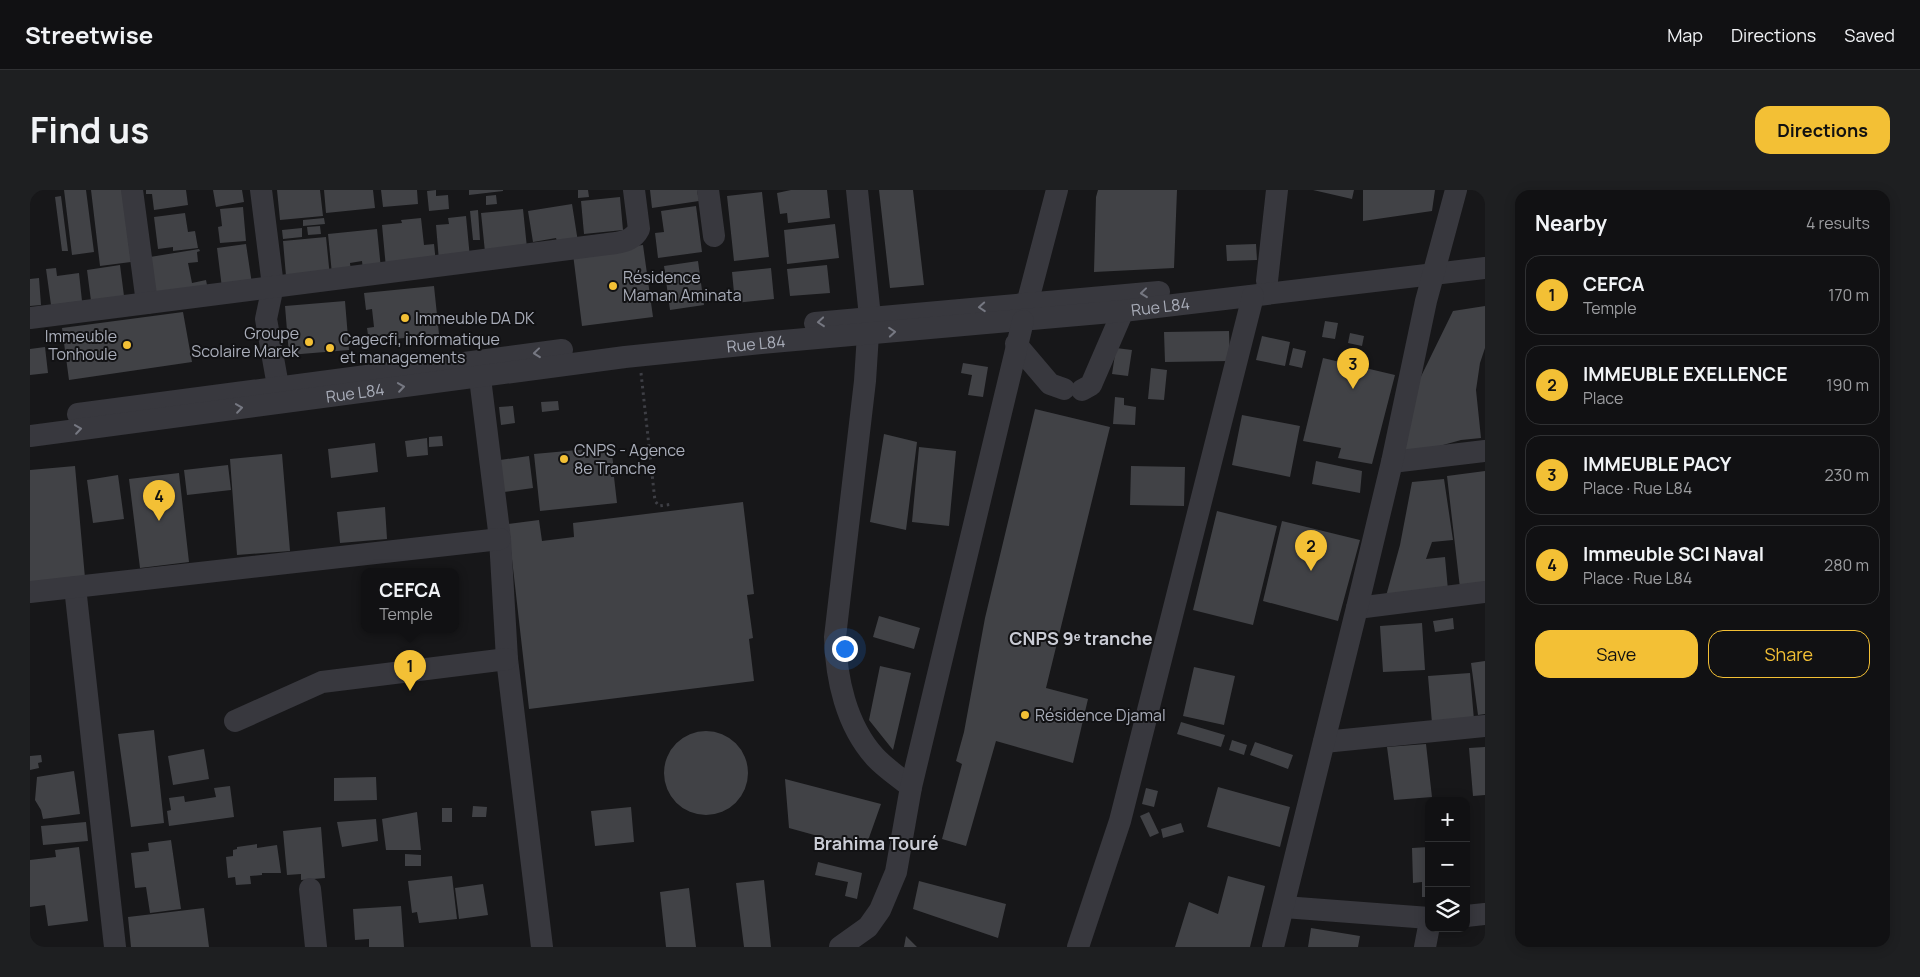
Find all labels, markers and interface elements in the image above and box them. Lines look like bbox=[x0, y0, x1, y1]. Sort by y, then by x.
text: Streetwise bbox=[25, 18, 153, 51]
text: Map bbox=[1667, 23, 1703, 47]
text: Directions bbox=[1731, 23, 1816, 47]
text: Saved bbox=[1844, 23, 1895, 47]
text: Find us bbox=[30, 106, 149, 154]
button: Directions bbox=[1755, 106, 1890, 154]
text: Nearby bbox=[1535, 209, 1607, 237]
text: 4 results bbox=[1806, 212, 1870, 234]
place label: Résidence Maman Aminata bbox=[623, 266, 742, 306]
text: CEFCA bbox=[1583, 271, 1644, 297]
marker: Résidence Maman Aminata bbox=[607, 280, 619, 292]
text: 1 bbox=[1548, 284, 1556, 306]
text: 170 m bbox=[1828, 284, 1869, 306]
one-way arrow bbox=[1140, 287, 1148, 298]
street label: Rue L84 bbox=[1130, 292, 1191, 321]
text: Temple bbox=[1583, 297, 1637, 319]
one-way arrow bbox=[978, 302, 986, 313]
place label: Immeuble DA DK bbox=[415, 307, 535, 329]
marker: Immeuble DA DK bbox=[399, 312, 411, 324]
one-way arrow bbox=[816, 317, 824, 328]
place label: Groupe Scolaire Marek bbox=[191, 322, 300, 362]
place label: Immeuble Tonhoule bbox=[45, 325, 117, 365]
one-way arrow bbox=[889, 327, 897, 338]
place label: Cagecfi, informatique et managements bbox=[340, 328, 500, 368]
street label: Rue L84 bbox=[726, 330, 786, 357]
marker: Groupe Scolaire Marek bbox=[303, 336, 315, 348]
marker: Immeuble Tonhoule bbox=[121, 339, 133, 351]
marker: Cagecfi, informatique et managements bbox=[324, 342, 336, 354]
one-way arrow bbox=[533, 347, 541, 358]
pin: 3 bbox=[1337, 348, 1369, 389]
text: IMMEUBLE EXELLENCE bbox=[1583, 361, 1788, 387]
text: 2 bbox=[1547, 374, 1557, 396]
text: 190 m bbox=[1826, 374, 1869, 396]
street label: Rue L84 bbox=[324, 378, 386, 408]
one-way arrow bbox=[397, 382, 405, 393]
text: Place bbox=[1583, 387, 1623, 409]
one-way arrow bbox=[236, 403, 244, 414]
one-way arrow bbox=[75, 424, 83, 435]
place label: CNPS - Agence 8e Tranche bbox=[574, 439, 685, 479]
text: IMMEUBLE PACY bbox=[1583, 451, 1731, 477]
marker: CNPS - Agence 8e Tranche bbox=[558, 453, 570, 465]
text: 3 bbox=[1547, 464, 1557, 486]
text: 230 m bbox=[1825, 464, 1869, 486]
text: Place · Rue L84 bbox=[1583, 477, 1692, 499]
pin: 4 bbox=[143, 480, 175, 521]
pin: 2 bbox=[1295, 530, 1327, 571]
text: Immeuble SCI Naval bbox=[1583, 541, 1764, 567]
text: 4 bbox=[1547, 554, 1557, 576]
text: 280 m bbox=[1824, 554, 1869, 576]
text: Place · Rue L84 bbox=[1583, 567, 1692, 589]
popup bbox=[361, 568, 459, 633]
text: CEFCA bbox=[379, 577, 441, 603]
text: Temple bbox=[379, 603, 433, 625]
district label: CNPS 9ᵉ tranche bbox=[1009, 626, 1153, 650]
button: Save bbox=[1535, 630, 1698, 678]
button: Share bbox=[1708, 630, 1870, 678]
your location bbox=[832, 636, 858, 662]
pin: 1 bbox=[394, 650, 426, 691]
place label: Résidence Djamal bbox=[1035, 704, 1166, 726]
marker: Résidence Djamal bbox=[1019, 709, 1031, 721]
map controls bbox=[1425, 797, 1470, 932]
button: + bbox=[1425, 797, 1470, 842]
district label: Brahima Touré bbox=[813, 831, 939, 855]
button: − bbox=[1425, 842, 1470, 887]
button: layers bbox=[1425, 887, 1470, 932]

